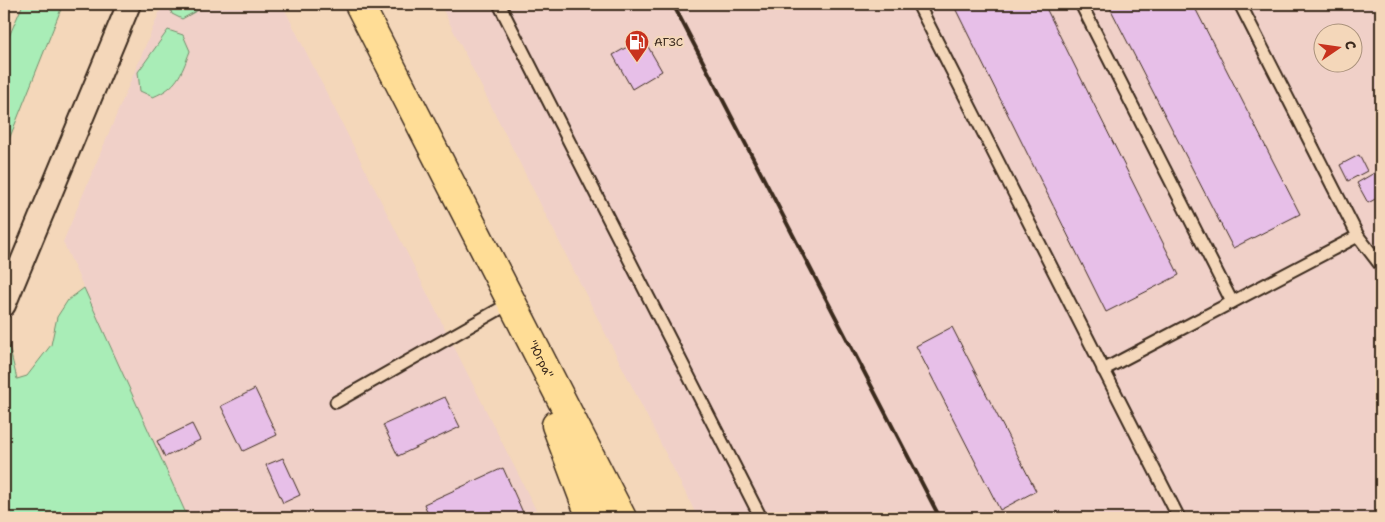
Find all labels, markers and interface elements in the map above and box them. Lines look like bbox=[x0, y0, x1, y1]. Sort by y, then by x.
north arrow bbox=[1312, 22, 1362, 72]
fuel station icon: АГЗС bbox=[624, 29, 650, 63]
place label: АГЗС bbox=[654, 34, 683, 50]
text: С bbox=[1341, 39, 1360, 51]
street label: "Югра" bbox=[524, 338, 557, 381]

